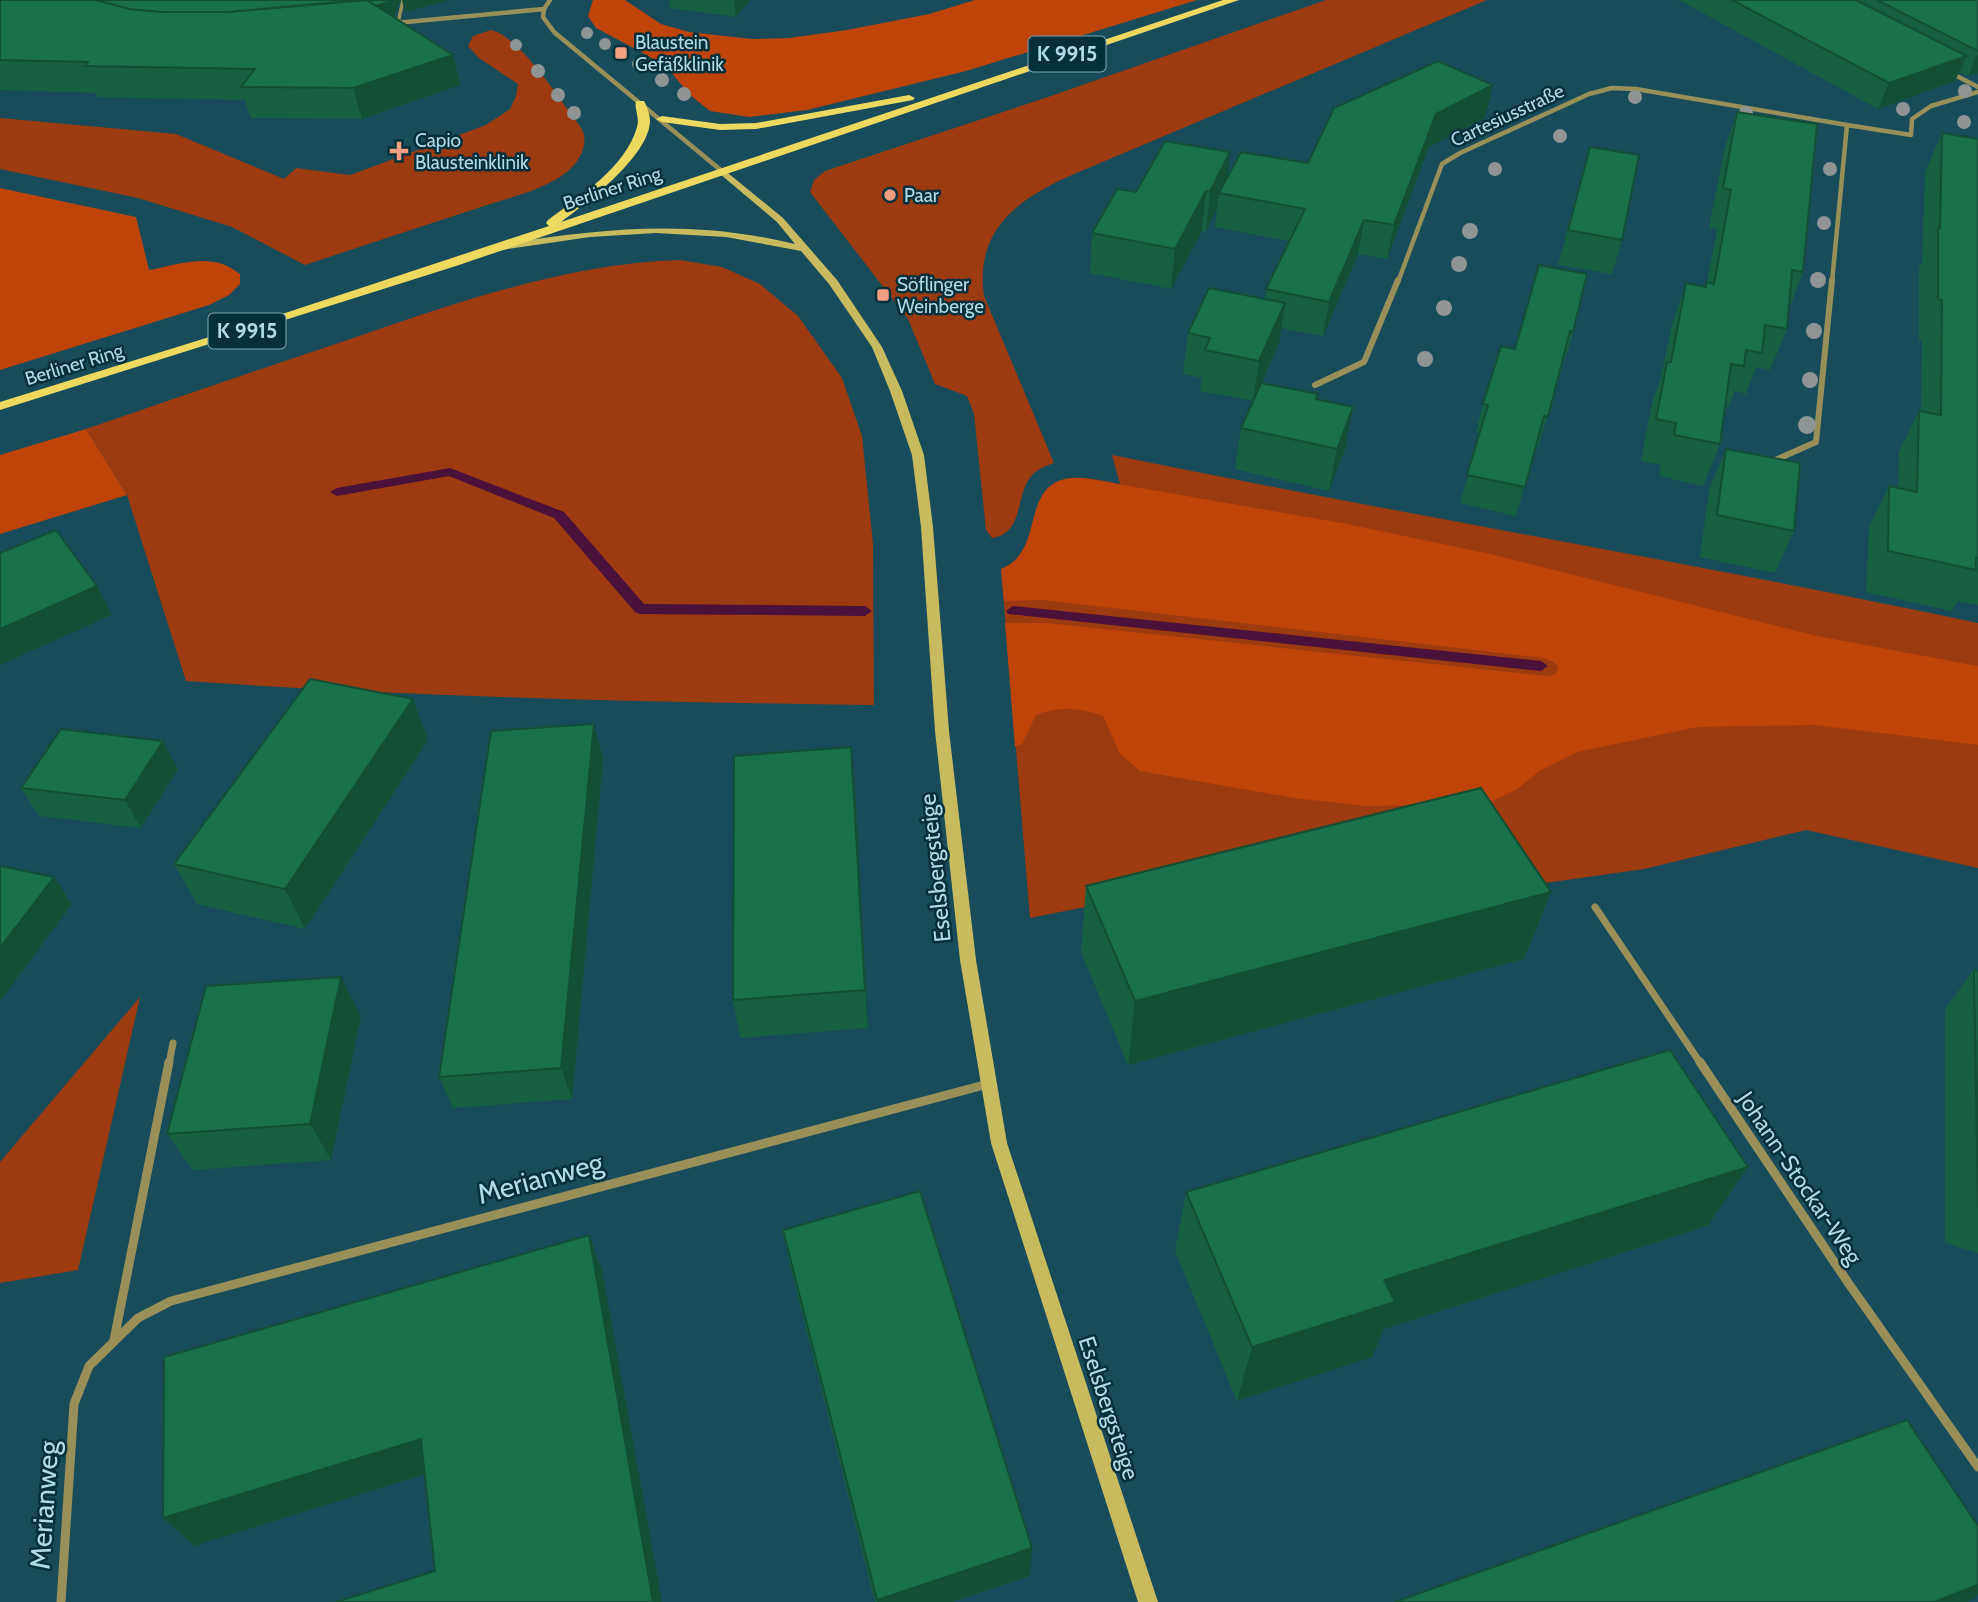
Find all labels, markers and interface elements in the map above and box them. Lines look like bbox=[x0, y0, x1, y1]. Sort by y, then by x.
place label: Blaustein Gefäßklinik bbox=[635, 31, 724, 76]
road number: K 9915 bbox=[1028, 36, 1106, 72]
marker: Blaustein Gefäßklinik bbox=[613, 45, 629, 61]
street label: Cartesiusstraße bbox=[1447, 79, 1568, 152]
place label: Capio Blausteinklinik bbox=[415, 129, 529, 174]
marker: Capio Blausteinklinik bbox=[389, 141, 409, 161]
street label: Berliner Ring bbox=[560, 162, 665, 215]
place label: Paar bbox=[904, 184, 939, 207]
marker: Paar bbox=[882, 187, 898, 203]
place label: Söflinger Weinberge bbox=[897, 273, 984, 318]
marker: Söflinger Weinberge bbox=[875, 287, 891, 303]
road number: K 9915 bbox=[208, 314, 286, 348]
street label: Berliner Ring bbox=[22, 338, 127, 390]
street label: Eselsbergsteige bbox=[913, 792, 957, 944]
street label: Johann-Stockar-Weg bbox=[1731, 1085, 1868, 1270]
street label: Merianweg bbox=[473, 1145, 608, 1211]
street label: Eselsbergsteige bbox=[1073, 1333, 1145, 1483]
street label: Merianweg bbox=[23, 1439, 66, 1570]

